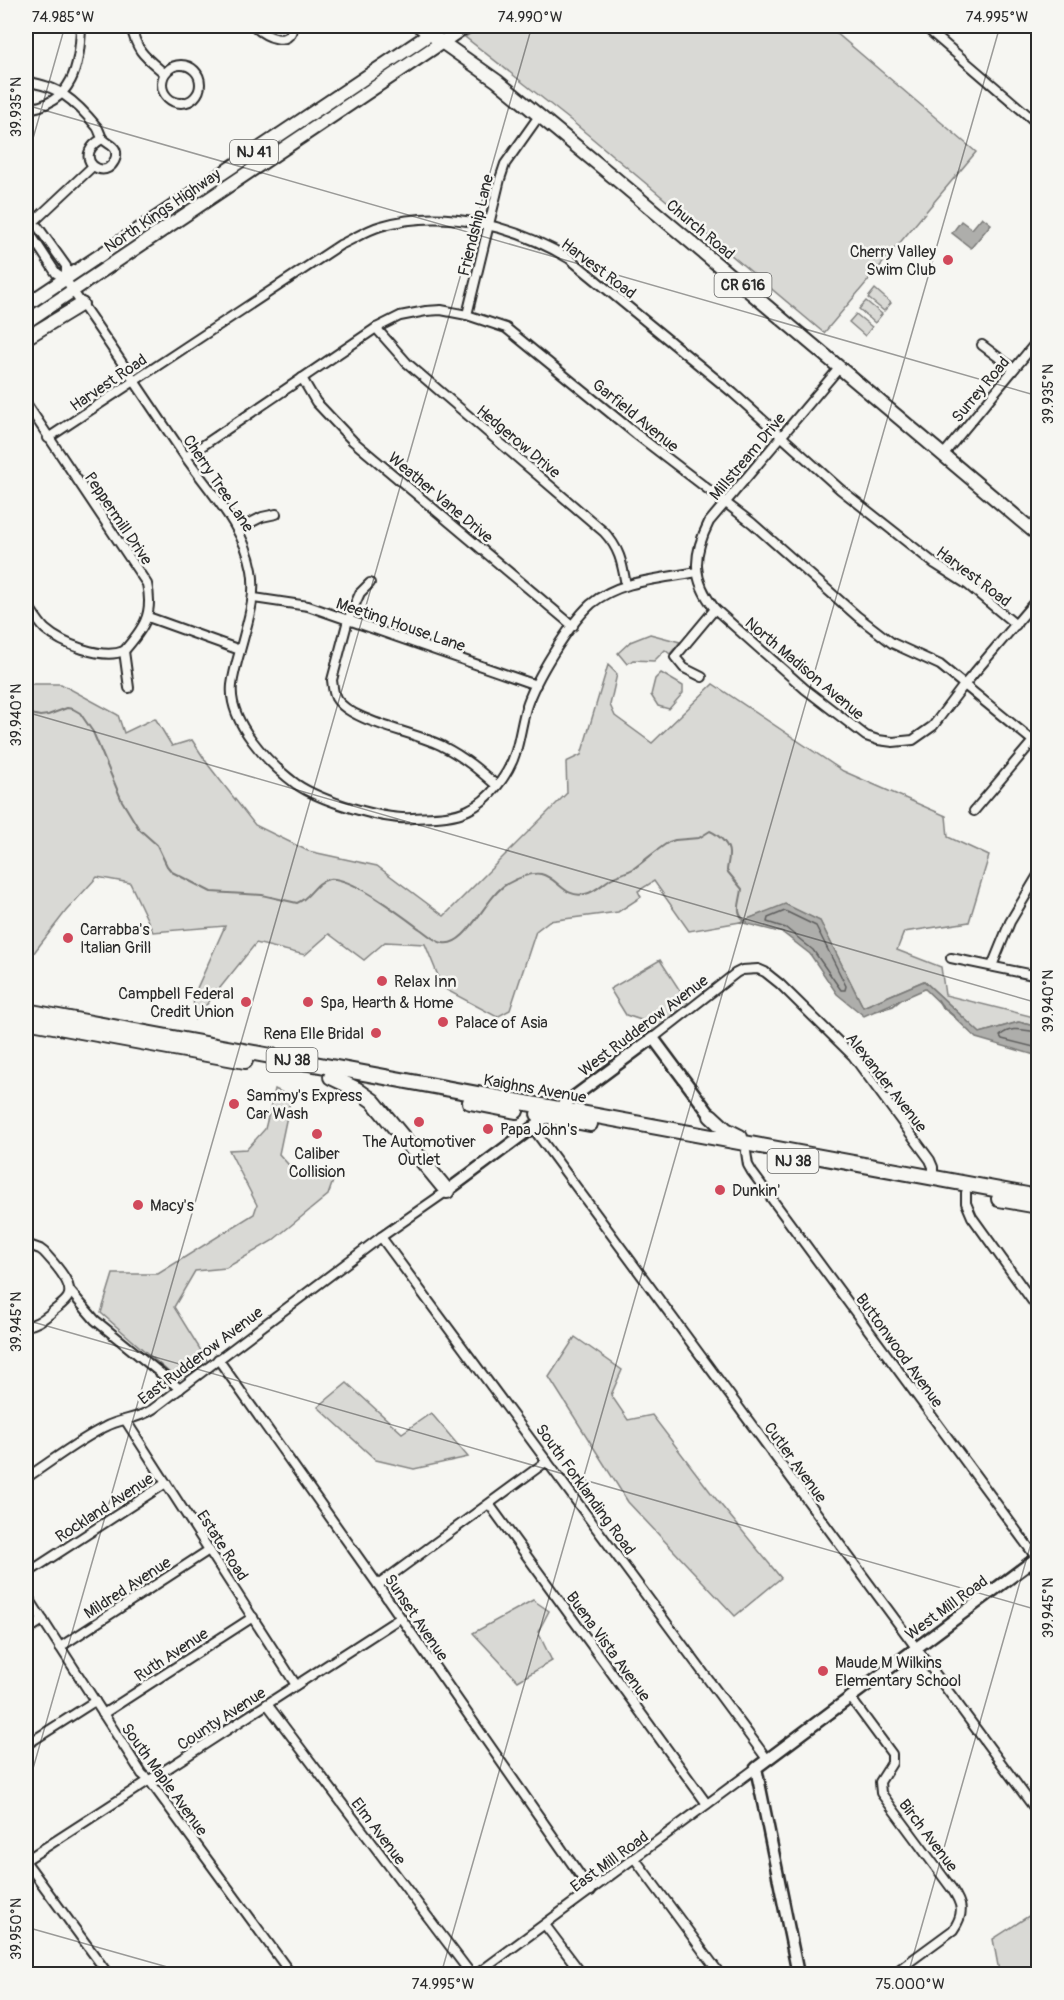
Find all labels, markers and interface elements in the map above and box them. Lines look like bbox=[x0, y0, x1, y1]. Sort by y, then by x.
text: 74.985°W bbox=[32, 8, 95, 27]
text: 74.990°W bbox=[498, 8, 563, 27]
text: 74.995°W bbox=[966, 8, 1029, 27]
text: 39.935°N bbox=[7, 77, 26, 137]
road number: NJ 41 bbox=[230, 140, 278, 164]
street label: North Kings Highway bbox=[100, 164, 225, 257]
street label: Friendship Lane bbox=[454, 172, 498, 278]
street label: Church Road bbox=[662, 195, 739, 264]
street label: Harvest Road bbox=[557, 234, 640, 303]
place label: Cherry Valley Swim Club bbox=[850, 242, 936, 280]
marker: Cherry Valley Swim Club bbox=[941, 253, 955, 267]
road number: CR 616 bbox=[714, 273, 771, 297]
street label: Harvest Road bbox=[66, 350, 151, 416]
street label: Surrey Road bbox=[947, 353, 1014, 427]
text: 39.935°N bbox=[1039, 364, 1058, 424]
street label: Garfield Avenue bbox=[588, 375, 683, 457]
street label: Hedgerow Drive bbox=[472, 401, 564, 483]
street label: Millstream Drive bbox=[705, 409, 790, 504]
street label: Cherry Tree Lane bbox=[178, 431, 258, 536]
street label: Weather Vane Drive bbox=[384, 448, 497, 547]
street label: Peppermill Drive bbox=[80, 468, 157, 569]
street label: Harvest Road bbox=[932, 542, 1015, 611]
street label: Meeting House Lane bbox=[333, 593, 468, 656]
street label: North Madison Avenue bbox=[741, 613, 868, 725]
text: 39.940°N bbox=[7, 684, 26, 746]
place label: Carrabba's Italian Grill bbox=[80, 920, 151, 958]
marker: Carrabba's Italian Grill bbox=[61, 931, 75, 945]
text: 39.940°N bbox=[1039, 970, 1058, 1032]
street label: West Rudderow Avenue bbox=[575, 971, 712, 1081]
place label: Relax Inn bbox=[394, 972, 457, 992]
marker: Relax Inn bbox=[375, 974, 389, 988]
place label: Campbell Federal Credit Union bbox=[118, 984, 234, 1022]
place label: Spa, Hearth & Home bbox=[320, 993, 453, 1013]
marker: Campbell Federal Credit Union bbox=[239, 995, 253, 1009]
marker: Spa, Hearth & Home bbox=[301, 995, 315, 1009]
place label: Palace of Asia bbox=[455, 1013, 548, 1033]
marker: Palace of Asia bbox=[436, 1015, 450, 1029]
place label: Rena Elle Bridal bbox=[263, 1024, 364, 1044]
marker: Rena Elle Bridal bbox=[369, 1026, 383, 1040]
street label: Alexander Avenue bbox=[841, 1029, 931, 1136]
road number: NJ 38 bbox=[266, 1048, 318, 1072]
street label: Kaighns Avenue bbox=[482, 1070, 588, 1108]
place label: Sammy's Express Car Wash bbox=[246, 1086, 362, 1124]
marker: Sammy's Express Car Wash bbox=[227, 1097, 241, 1111]
marker: The Automotiver Outlet bbox=[412, 1115, 426, 1129]
place label: Papa John's bbox=[500, 1120, 577, 1140]
marker: Papa John's bbox=[481, 1122, 495, 1136]
marker: Caliber Collision bbox=[310, 1127, 324, 1141]
place label: The Automotiver Outlet bbox=[362, 1132, 476, 1170]
place label: Caliber Collision bbox=[289, 1144, 345, 1182]
road number: NJ 38 bbox=[768, 1149, 818, 1173]
place label: Dunkin' bbox=[732, 1181, 780, 1201]
marker: Dunkin' bbox=[713, 1183, 727, 1197]
place label: Macy's bbox=[150, 1196, 194, 1216]
marker: Macy's bbox=[131, 1198, 145, 1212]
street label: Buttonwood Avenue bbox=[851, 1290, 947, 1412]
text: 39.945°N bbox=[7, 1292, 26, 1352]
street label: East Rudderow Avenue bbox=[134, 1302, 267, 1409]
street label: Cutler Avenue bbox=[759, 1419, 831, 1507]
street label: South Forklanding Road bbox=[531, 1420, 640, 1559]
street label: Rockland Avenue bbox=[52, 1469, 157, 1547]
street label: Estate Road bbox=[192, 1507, 252, 1584]
street label: Mildred Avenue bbox=[80, 1552, 175, 1623]
street label: Sunset Avenue bbox=[380, 1570, 453, 1665]
street label: West Mill Road bbox=[901, 1571, 992, 1644]
text: 39.945°N bbox=[1039, 1578, 1058, 1638]
street label: Buena Vista Avenue bbox=[562, 1588, 655, 1705]
street label: Ruth Avenue bbox=[131, 1624, 212, 1686]
place label: Maude M Wilkins Elementary School bbox=[835, 1653, 961, 1691]
marker: Maude M Wilkins Elementary School bbox=[816, 1664, 830, 1678]
street label: County Avenue bbox=[174, 1683, 270, 1755]
street label: South Maple Avenue bbox=[117, 1719, 212, 1840]
street label: Elm Avenue bbox=[346, 1794, 410, 1869]
street label: Birch Avenue bbox=[894, 1795, 962, 1876]
street label: East Mill Road bbox=[567, 1827, 652, 1897]
text: 39.950°N bbox=[7, 1898, 26, 1960]
text: 74.995°W bbox=[412, 1975, 475, 1994]
text: 75.000°W bbox=[875, 1975, 945, 1994]

